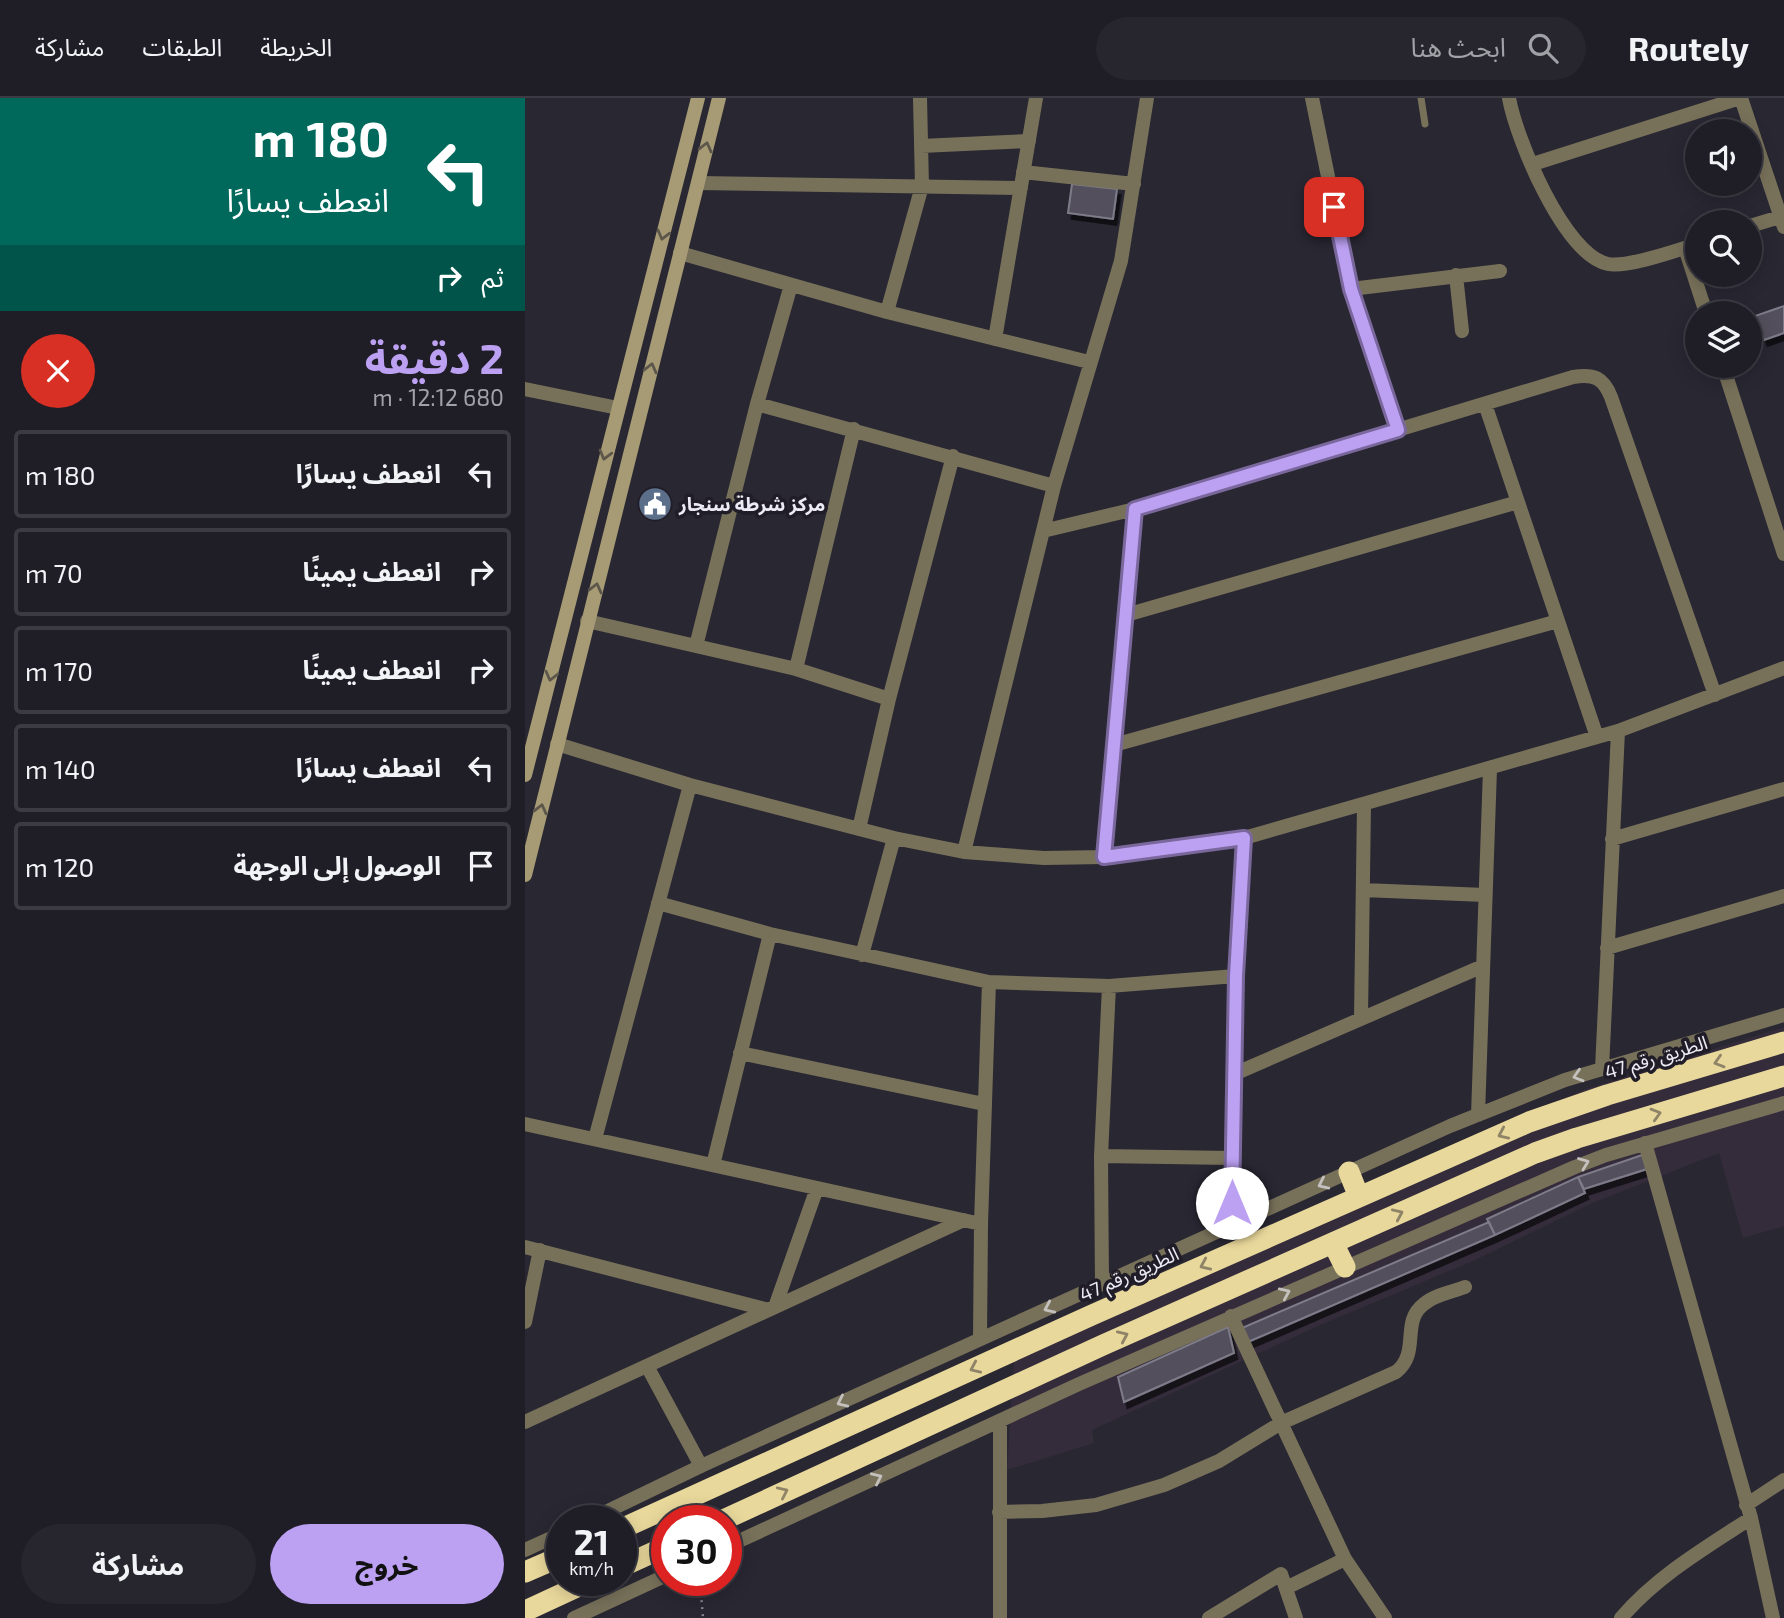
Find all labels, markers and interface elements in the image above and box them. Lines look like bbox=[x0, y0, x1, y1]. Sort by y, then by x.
search box bbox=[1096, 17, 1586, 80]
text: Routely bbox=[1628, 28, 1749, 68]
icon: search bbox=[1524, 29, 1562, 67]
text: ابحث هنا bbox=[1411, 31, 1506, 62]
text: مشاركة bbox=[35, 32, 104, 61]
text: الطبقات bbox=[142, 32, 222, 61]
text: الخريطة bbox=[260, 32, 332, 61]
text: 180 m bbox=[253, 108, 389, 167]
map controls bbox=[1685, 119, 1762, 378]
button: sound bbox=[1685, 119, 1762, 196]
icon: left bbox=[413, 126, 504, 217]
one-way arrow bbox=[698, 141, 713, 153]
pin bbox=[1304, 177, 1364, 237]
text: انعطف يسارًا bbox=[226, 180, 389, 218]
icon: arrive bbox=[1315, 188, 1353, 226]
button: search bbox=[1685, 210, 1762, 287]
one-way arrow bbox=[657, 229, 671, 241]
icon: right bbox=[430, 259, 468, 297]
text: ثم bbox=[482, 261, 504, 292]
button: layers bbox=[1685, 301, 1762, 378]
text: 2 دقيقة bbox=[365, 332, 504, 382]
button: close bbox=[21, 334, 95, 408]
one-way arrow bbox=[643, 362, 657, 374]
text: 680 m · 12:12 bbox=[372, 383, 504, 411]
one-way arrow bbox=[599, 449, 613, 461]
icon: left bbox=[462, 455, 500, 493]
text: انعطف يسارًا bbox=[296, 457, 441, 488]
text: 180 m bbox=[25, 459, 95, 490]
public building icon: مركز شرطة سنجار bbox=[636, 485, 674, 523]
place label: مركز شرطة سنجار bbox=[678, 492, 825, 516]
icon: right bbox=[462, 553, 500, 591]
text: انعطف يمينًا bbox=[302, 555, 441, 586]
text: 70 m bbox=[25, 557, 83, 588]
one-way arrow bbox=[588, 582, 602, 594]
icon: right bbox=[462, 651, 500, 689]
text: انعطف يمينًا bbox=[302, 653, 441, 684]
text: 170 m bbox=[25, 655, 93, 686]
one-way arrow bbox=[545, 670, 559, 682]
icon: left bbox=[462, 749, 500, 787]
text: انعطف يسارًا bbox=[296, 751, 441, 782]
text: 140 m bbox=[25, 753, 96, 784]
one-way arrow bbox=[533, 803, 547, 815]
icon: arrive bbox=[462, 847, 500, 885]
text: الوصول إلى الوجهة bbox=[233, 849, 441, 880]
text: 120 m bbox=[25, 851, 94, 882]
street label: الطريق رقم 47 bbox=[1602, 1030, 1711, 1087]
one-way arrow bbox=[1713, 1053, 1725, 1068]
one-way arrow bbox=[1572, 1068, 1584, 1083]
one-way arrow bbox=[1650, 1108, 1662, 1123]
one-way arrow bbox=[1498, 1126, 1510, 1140]
one-way arrow bbox=[1577, 1158, 1589, 1172]
position arrow bbox=[1195, 1166, 1269, 1240]
one-way arrow bbox=[1318, 1175, 1330, 1189]
one-way arrow bbox=[1391, 1208, 1404, 1222]
street label: الطريق رقم 47 bbox=[1076, 1241, 1184, 1309]
one-way arrow bbox=[1200, 1257, 1212, 1271]
one-way arrow bbox=[1278, 1287, 1290, 1301]
one-way arrow bbox=[1044, 1300, 1056, 1314]
one-way arrow bbox=[1116, 1330, 1128, 1344]
one-way arrow bbox=[970, 1360, 983, 1374]
one-way arrow bbox=[837, 1394, 849, 1408]
one-way arrow bbox=[870, 1472, 882, 1486]
one-way arrow bbox=[776, 1486, 788, 1500]
speed limit sign: 30 bbox=[651, 1505, 742, 1596]
text: 21 bbox=[574, 1520, 609, 1562]
button: مشاركة bbox=[21, 1524, 256, 1604]
button: خروج bbox=[270, 1524, 504, 1604]
text: km/h bbox=[569, 1557, 614, 1579]

